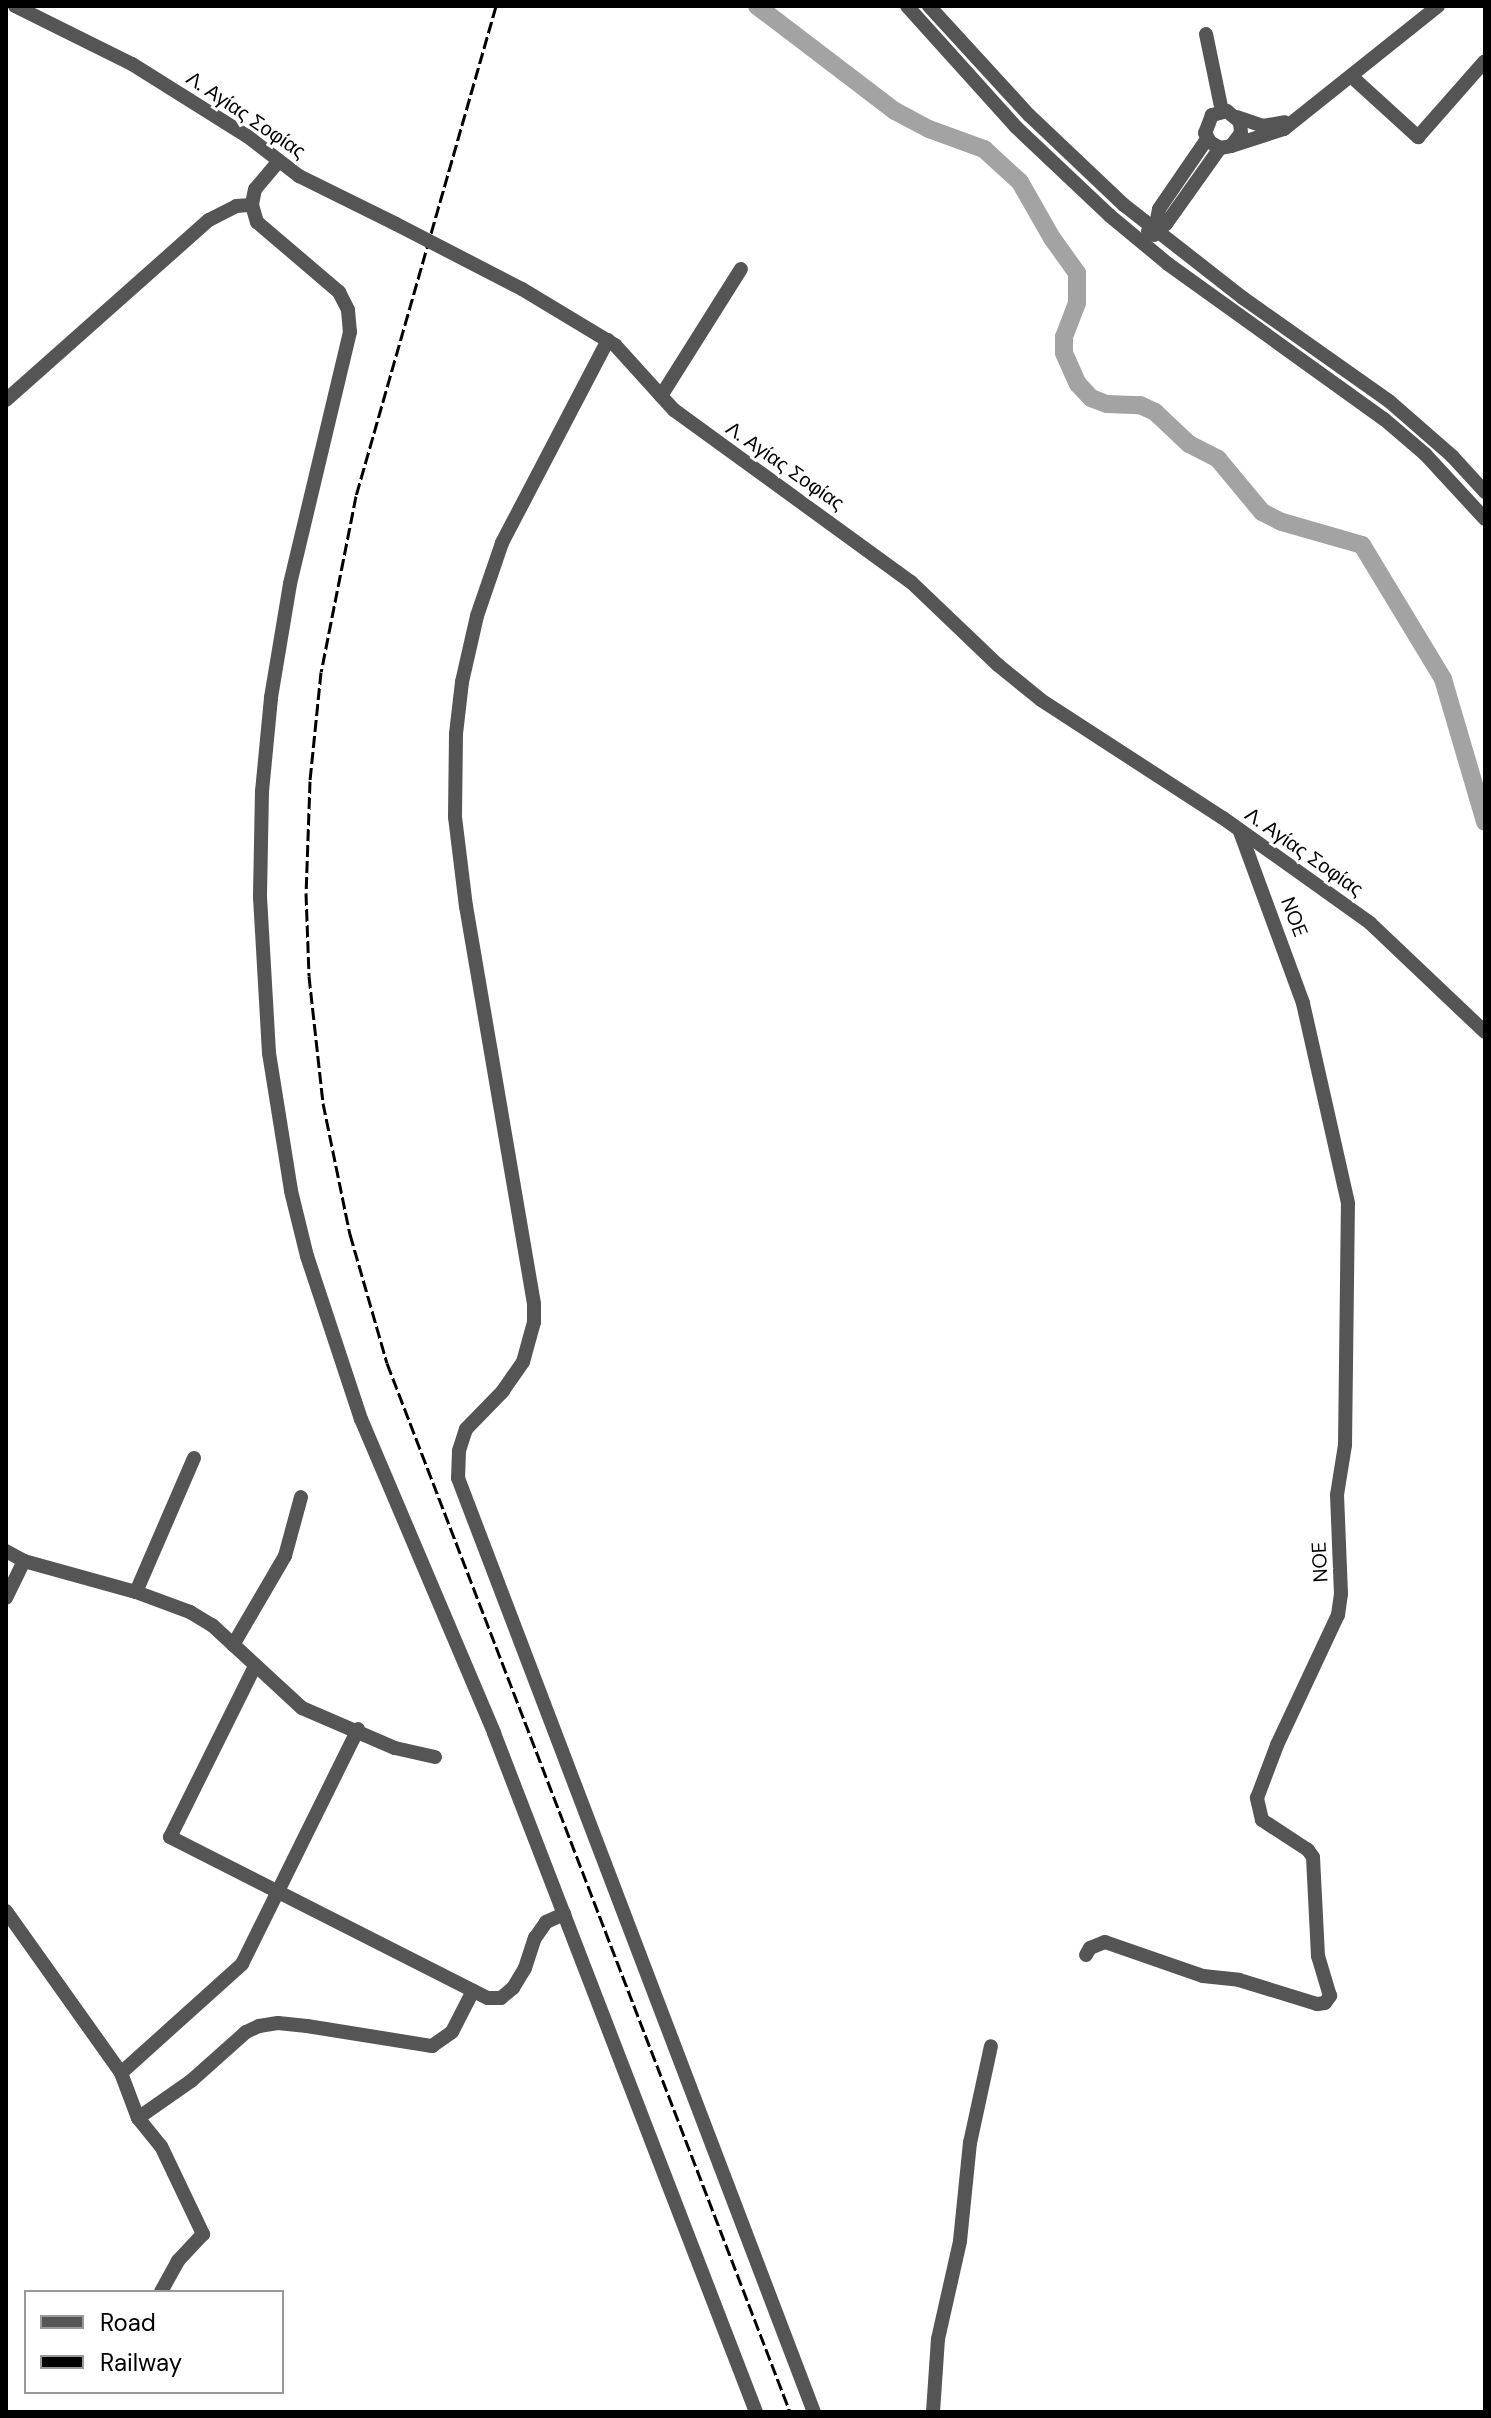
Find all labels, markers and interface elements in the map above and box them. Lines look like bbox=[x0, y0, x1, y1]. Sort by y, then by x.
street label: Λ. Αγίας Σοφίας bbox=[182, 66, 310, 164]
street label: Λ. Αγίας Σοφίας bbox=[721, 416, 849, 516]
street label: Λ. Αγίας Σοφίας bbox=[1240, 802, 1368, 902]
street label: NOE bbox=[1276, 894, 1312, 940]
street label: NOE bbox=[1307, 1541, 1333, 1583]
legend bbox=[24, 2290, 284, 2394]
text: Road bbox=[100, 2307, 156, 2338]
text: Railway bbox=[100, 2347, 182, 2378]

